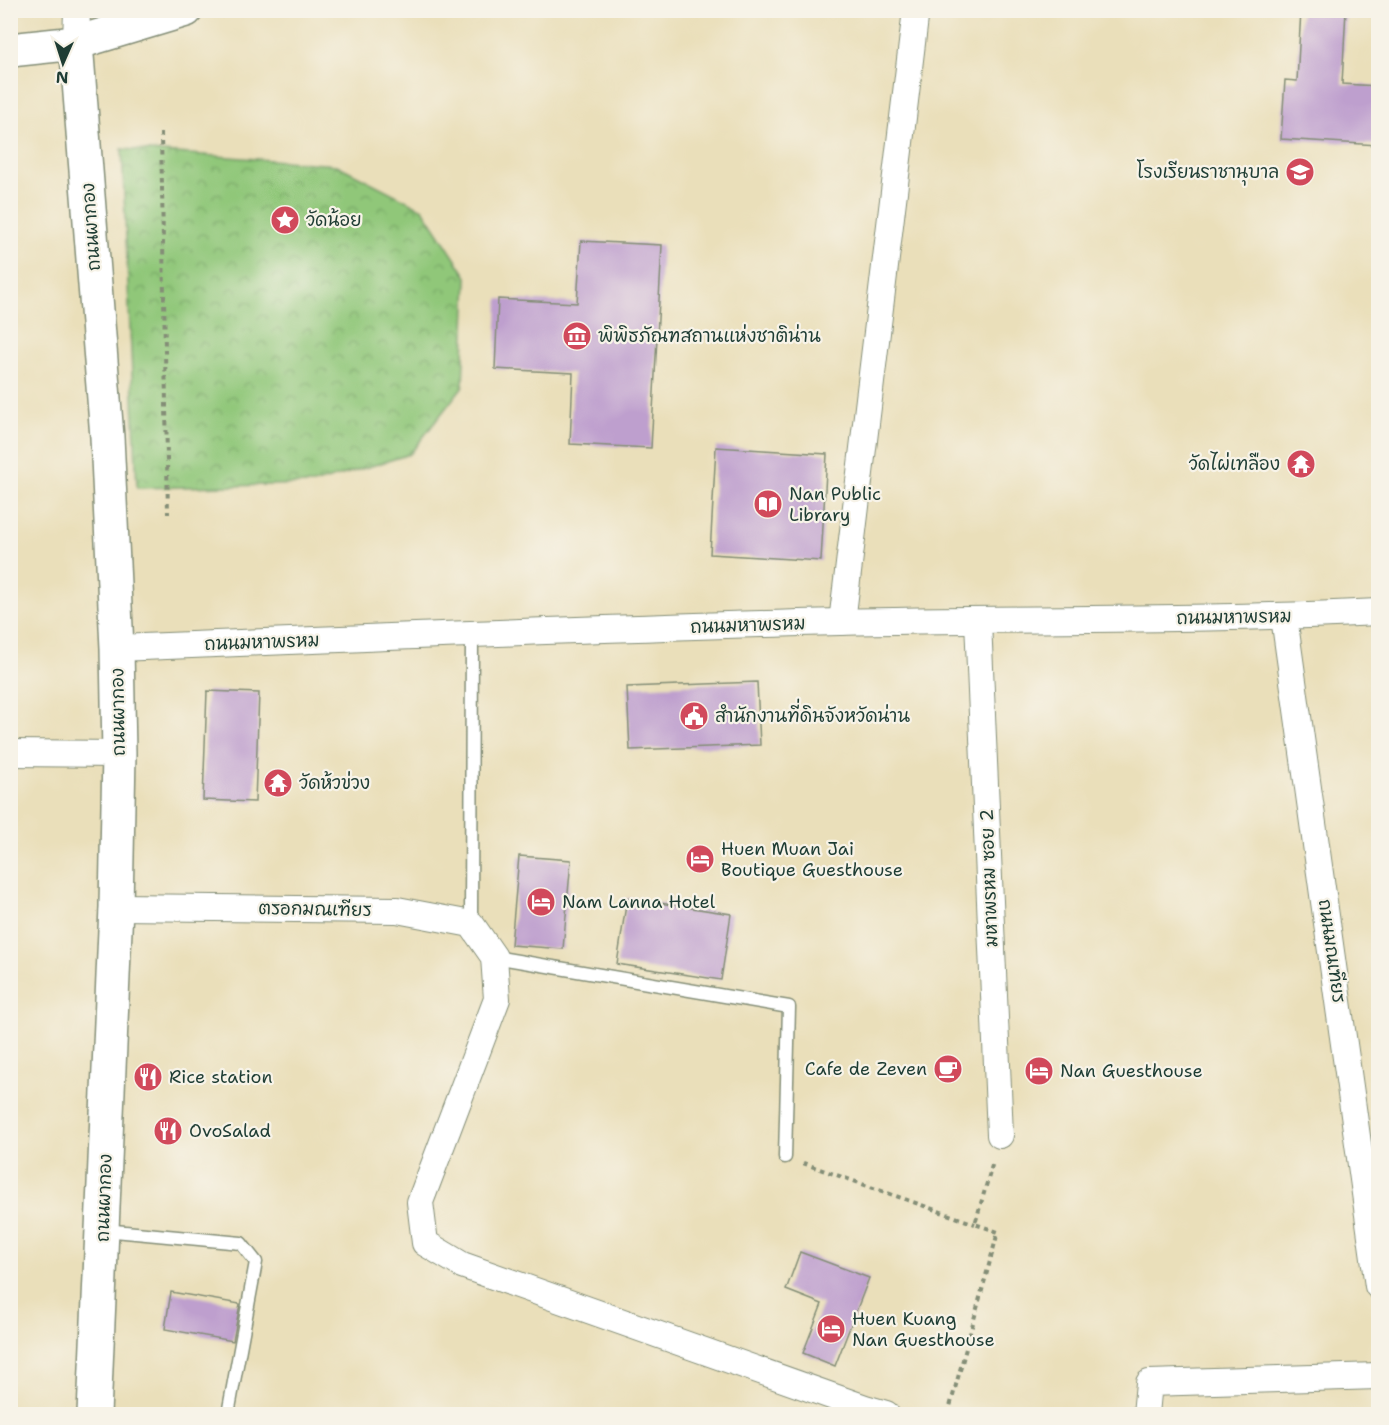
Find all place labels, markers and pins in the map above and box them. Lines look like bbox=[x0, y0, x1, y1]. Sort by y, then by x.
school or university icon: โรงเรียนราชานุบาล bbox=[1284, 156, 1316, 188]
place label: โรงเรียนราชานุบาล bbox=[1137, 159, 1279, 186]
place icon: วัดน้อย bbox=[269, 204, 301, 236]
place label: วัดน้อย bbox=[306, 208, 362, 232]
museum icon: พิพิธภัณฑสถานแห่งชาติน่าน bbox=[561, 320, 593, 352]
place label: พิพิธภัณฑสถานแห่งชาติน่าน bbox=[598, 324, 821, 348]
temple icon: วัดไผ่เทลือง bbox=[1285, 448, 1317, 480]
place label: วัดไผ่เทลือง bbox=[1189, 451, 1280, 476]
place label: Nan Public Library bbox=[789, 482, 881, 527]
library icon: Nan Public Library bbox=[752, 488, 784, 520]
place label: สำนักงานที่ดินจังหวัดน่าน bbox=[715, 698, 910, 728]
public building icon: สำนักงานที่ดินจังหวัดน่าน bbox=[678, 700, 710, 732]
temple icon: วัดห้วข่วง bbox=[262, 767, 294, 799]
place label: วัดห้วข่วง bbox=[299, 771, 370, 795]
place label: Huen Muan Jai Boutique Guesthouse bbox=[721, 837, 903, 882]
hotel icon: Huen Muan Jai Boutique Guesthouse bbox=[684, 843, 716, 875]
hotel icon: Nam Lanna Hotel bbox=[525, 886, 557, 918]
place label: Nam Lanna Hotel bbox=[562, 890, 716, 914]
cafe icon: Cafe de Zeven bbox=[932, 1053, 964, 1085]
hotel icon: Nan Guesthouse bbox=[1023, 1055, 1055, 1087]
place label: Cafe de Zeven bbox=[805, 1057, 927, 1081]
place label: Nan Guesthouse bbox=[1060, 1059, 1203, 1083]
restaurant icon: Rice station bbox=[132, 1061, 164, 1093]
place label: Rice station bbox=[169, 1065, 272, 1089]
restaurant icon: OvoSalad bbox=[152, 1115, 184, 1147]
place label: OvoSalad bbox=[189, 1119, 271, 1143]
place label: Huen Kuang Nan Guesthouse bbox=[852, 1307, 995, 1352]
hotel icon: Huen Kuang Nan Guesthouse bbox=[815, 1313, 847, 1345]

